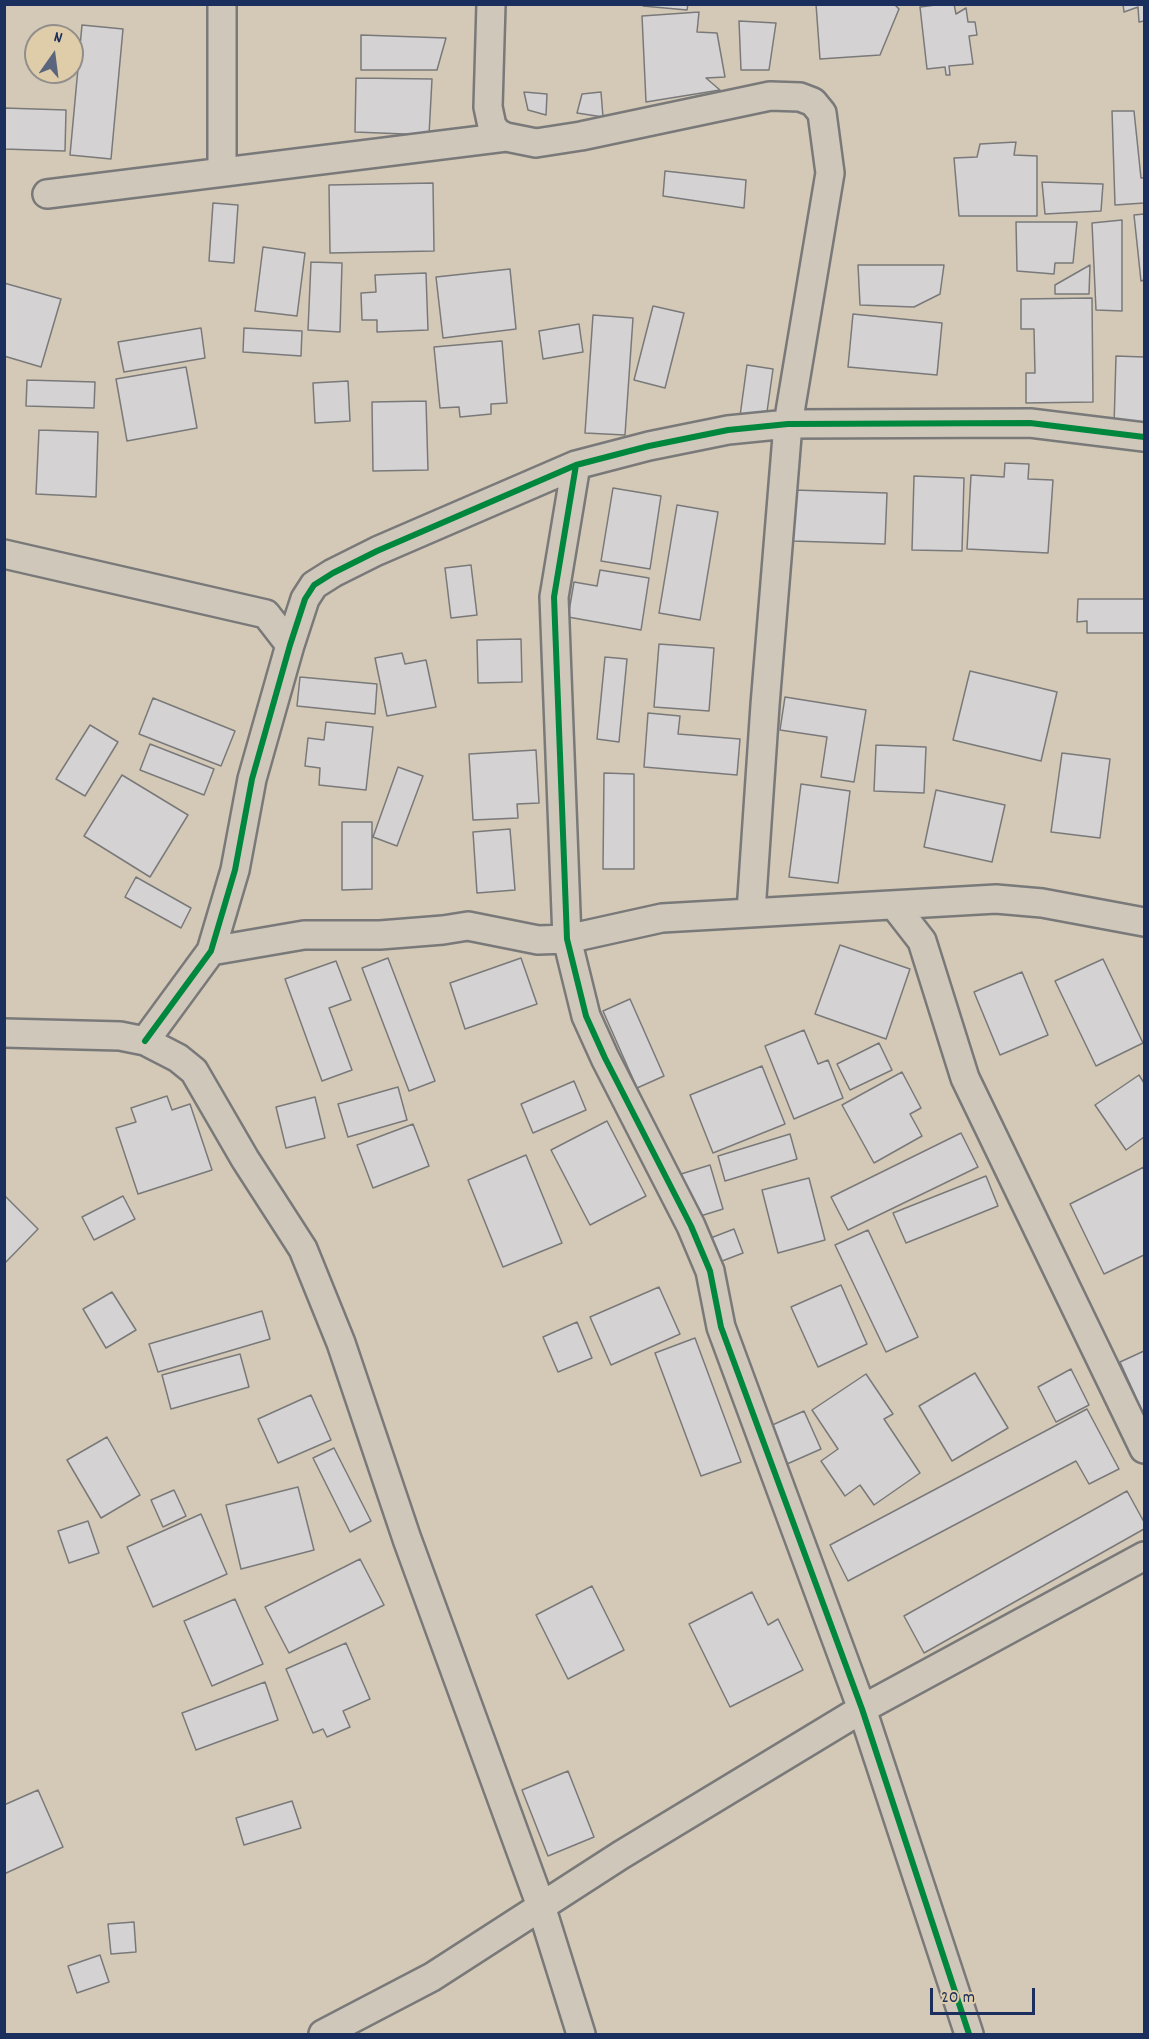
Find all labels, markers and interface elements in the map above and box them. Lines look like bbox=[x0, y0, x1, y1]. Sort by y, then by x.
north arrow bbox=[24, 24, 84, 84]
text: N bbox=[51, 26, 65, 50]
scale bar bbox=[933, 1976, 1038, 2014]
text: 20 m bbox=[941, 1986, 975, 2011]

